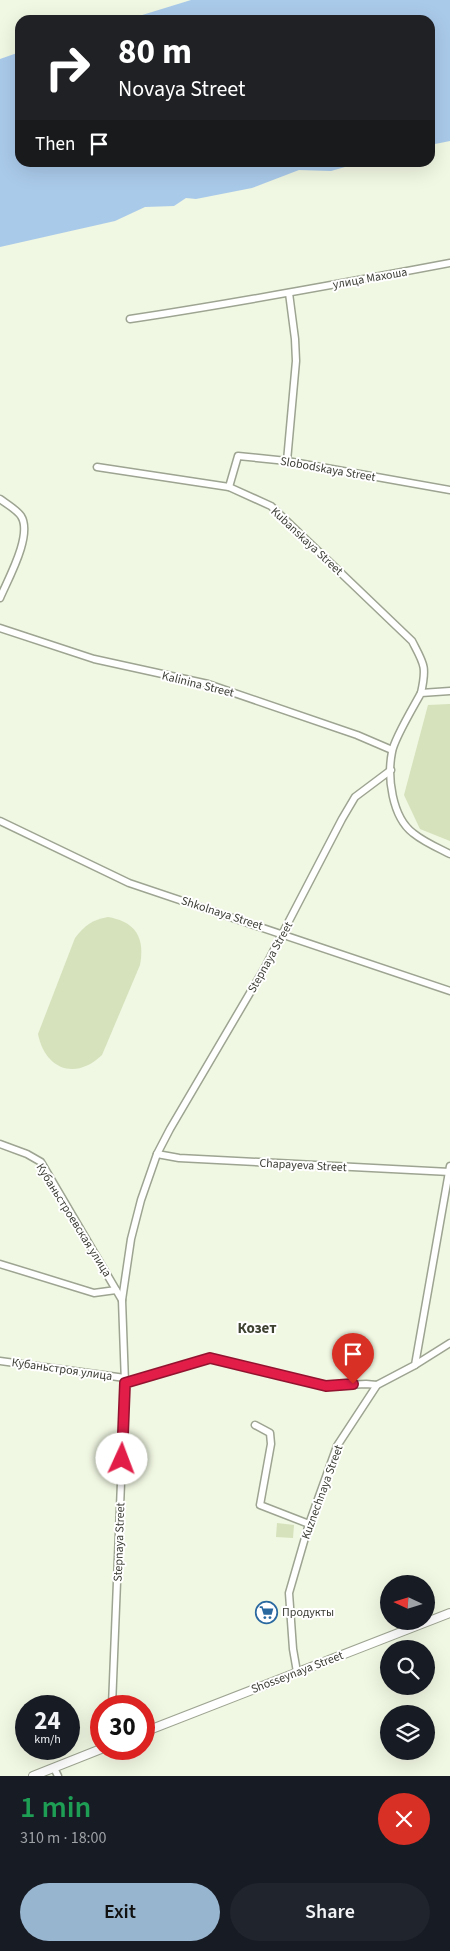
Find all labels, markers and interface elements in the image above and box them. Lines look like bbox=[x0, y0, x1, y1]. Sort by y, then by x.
text: 80 m bbox=[118, 27, 192, 77]
icon: right bbox=[35, 35, 100, 100]
text: Novaya Street bbox=[118, 73, 245, 105]
icon: arrive bbox=[85, 130, 113, 158]
text: Then bbox=[35, 131, 75, 158]
street label: улица Махоша bbox=[332, 264, 409, 293]
street label: Slobodskaya Street bbox=[279, 453, 377, 486]
street label: Kubanskaya Street bbox=[267, 503, 347, 579]
street label: Kalinina Street bbox=[160, 667, 236, 702]
street label: Shkolnaya Street bbox=[179, 892, 265, 935]
street label: Stepnaya Street bbox=[244, 919, 297, 996]
street label: Chapayeva Street bbox=[259, 1155, 347, 1176]
street label: Кубаньстроевская улица bbox=[32, 1160, 115, 1280]
district label: Козет bbox=[237, 1318, 277, 1339]
pin bbox=[332, 1333, 374, 1384]
icon: arrive bbox=[339, 1340, 367, 1368]
street label: Кубаньстроя улица bbox=[11, 1354, 113, 1385]
position arrow bbox=[95, 1432, 147, 1484]
street label: Kuznechnaya Street bbox=[297, 1443, 347, 1542]
street label: Stepnaya Street bbox=[110, 1502, 129, 1582]
north arrow bbox=[380, 1575, 435, 1630]
map controls bbox=[380, 1575, 435, 1760]
supermarket icon: Продукты bbox=[254, 1600, 278, 1624]
place label: Продукты bbox=[282, 1604, 334, 1621]
button: search bbox=[380, 1640, 435, 1695]
street label: Shosseynaya Street bbox=[249, 1647, 346, 1698]
speed limit sign: 30 bbox=[90, 1695, 155, 1760]
text: 24 bbox=[34, 1703, 61, 1739]
button: layers bbox=[380, 1705, 435, 1760]
text: km/h bbox=[34, 1731, 61, 1748]
text: 1 min bbox=[20, 1786, 91, 1829]
button: close bbox=[378, 1793, 430, 1845]
text: 310 m · 18:00 bbox=[20, 1827, 107, 1849]
button: Exit bbox=[20, 1883, 220, 1941]
button: Share bbox=[230, 1883, 430, 1941]

